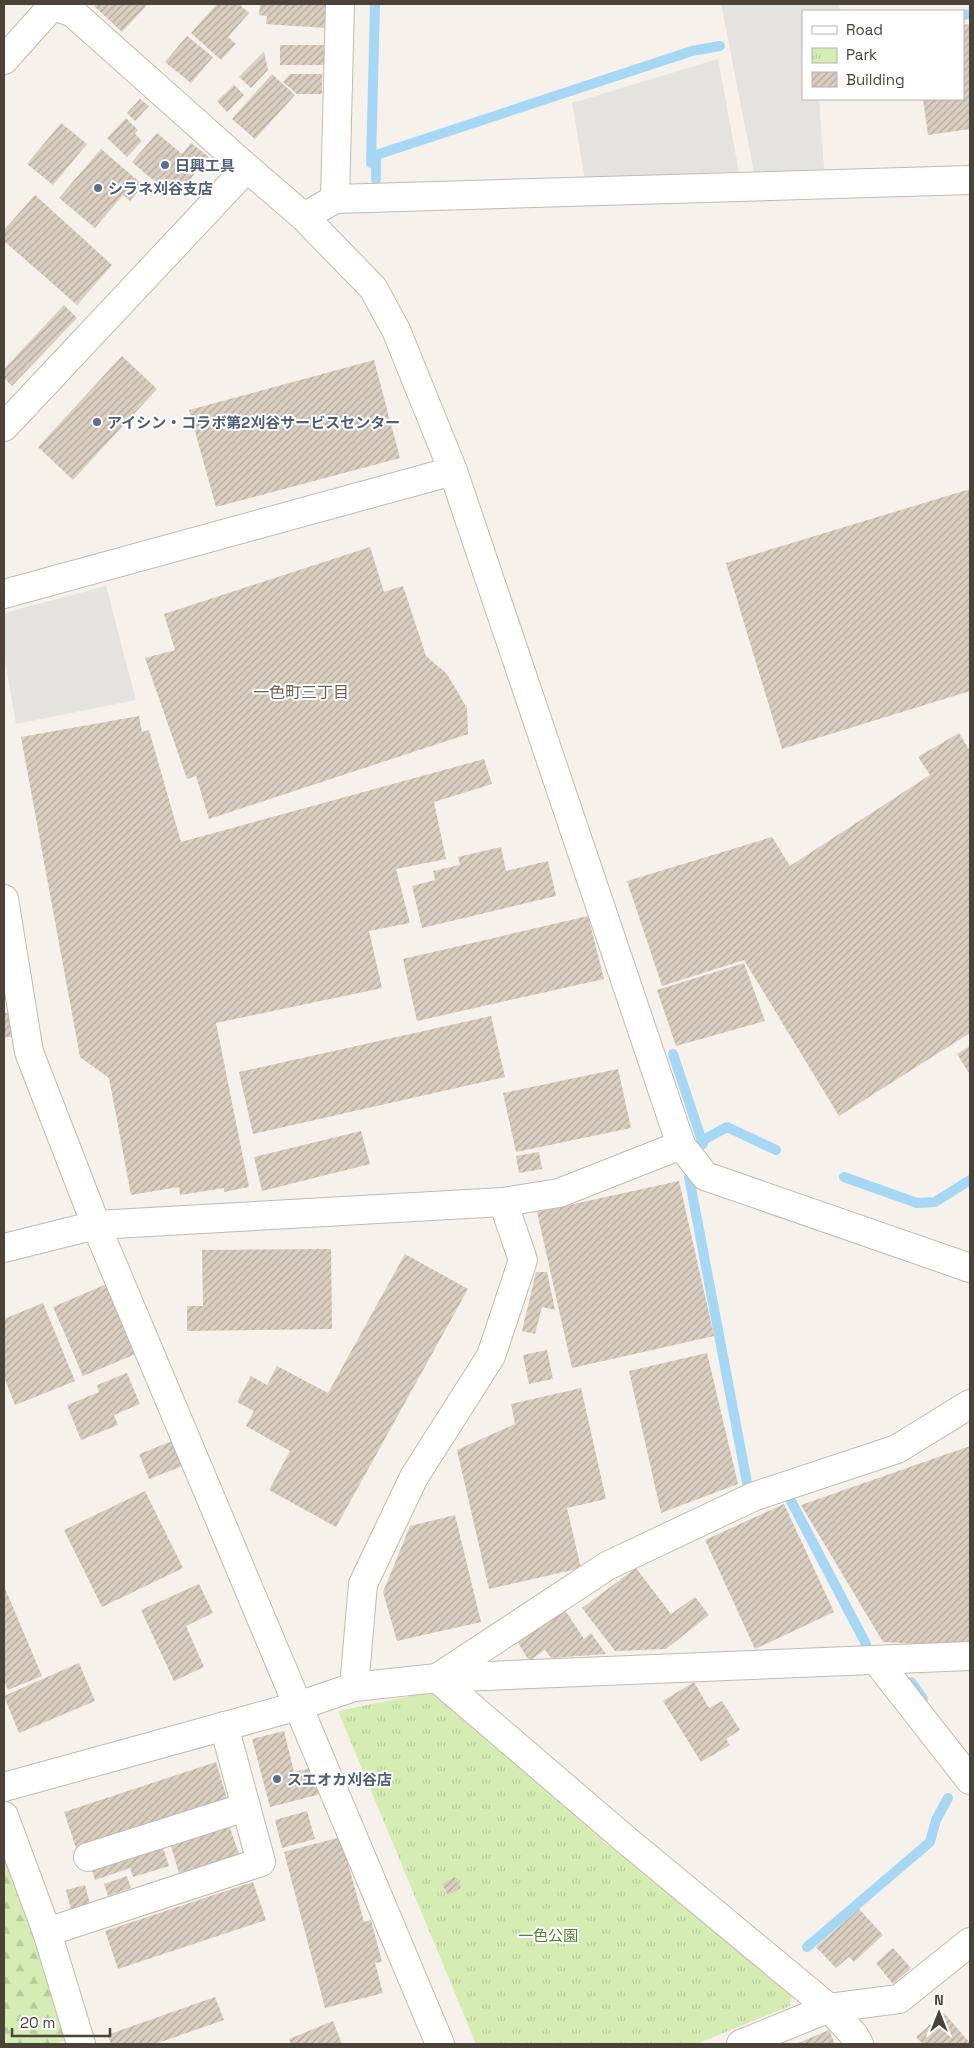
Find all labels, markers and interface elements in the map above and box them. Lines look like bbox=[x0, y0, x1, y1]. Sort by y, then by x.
legend bbox=[802, 10, 964, 100]
text: Road bbox=[846, 20, 883, 39]
text: Park bbox=[846, 45, 877, 64]
text: Building bbox=[846, 70, 905, 89]
place label: 日興工具 bbox=[175, 156, 235, 175]
marker: 日興工具 bbox=[159, 159, 171, 171]
place label: シラネ刈谷支店 bbox=[108, 179, 213, 198]
marker: シラネ刈谷支店 bbox=[92, 182, 104, 194]
place label: アイシン・コラボ第2刈谷サービスセンター bbox=[107, 413, 400, 432]
marker: アイシン・コラボ第2刈谷サービスセンター bbox=[91, 416, 103, 428]
district label: 一色町三丁目 bbox=[253, 682, 349, 703]
place label: スエオカ刈谷店 bbox=[287, 1770, 392, 1789]
marker: スエオカ刈谷店 bbox=[271, 1773, 283, 1785]
park label: 一色公園 bbox=[518, 1926, 578, 1945]
north arrow bbox=[914, 1988, 964, 2038]
text: N bbox=[934, 1991, 944, 2009]
scale bar bbox=[12, 2006, 110, 2038]
text: 20 m bbox=[20, 2013, 55, 2032]

